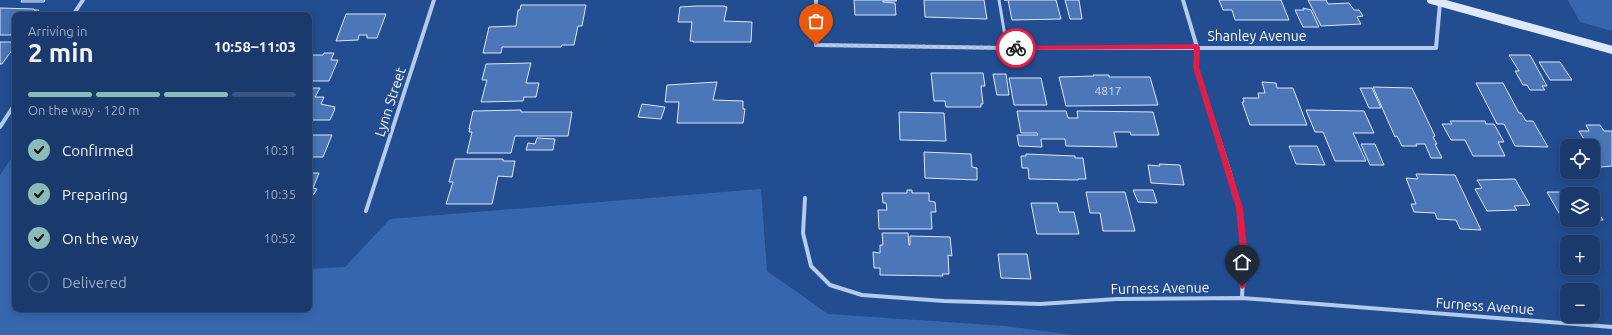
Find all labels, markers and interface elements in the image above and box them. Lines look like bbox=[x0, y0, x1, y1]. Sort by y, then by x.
pin bbox=[799, 4, 833, 45]
icon: bag bbox=[805, 10, 827, 32]
text: Arriving in bbox=[28, 24, 87, 38]
courier bbox=[996, 28, 1036, 68]
street label: Shanley Avenue bbox=[1207, 28, 1307, 44]
icon: bike bbox=[1005, 37, 1027, 59]
text: 2 min bbox=[28, 38, 94, 67]
text: 10:58–11:03 bbox=[213, 38, 296, 55]
street label: Lynn Street bbox=[371, 65, 409, 139]
house number: 4817 bbox=[1094, 84, 1122, 97]
text: On the way · 120 m bbox=[28, 103, 140, 117]
icon: check bbox=[28, 139, 50, 161]
map controls bbox=[1560, 139, 1600, 323]
button: locate bbox=[1560, 139, 1600, 179]
text: Confirmed bbox=[62, 142, 134, 159]
text: 10:31 bbox=[263, 143, 296, 157]
icon: check bbox=[28, 183, 50, 205]
text: Preparing bbox=[62, 186, 128, 203]
text: 10:35 bbox=[263, 187, 296, 201]
button: layers bbox=[1560, 187, 1600, 227]
icon: check bbox=[28, 227, 50, 249]
text: On the way bbox=[62, 230, 138, 247]
text: 10:52 bbox=[263, 231, 296, 245]
button: + bbox=[1560, 235, 1600, 275]
pin bbox=[1225, 245, 1259, 286]
icon: home bbox=[1231, 251, 1253, 273]
text: Delivered bbox=[62, 274, 127, 291]
street label: Furness Avenue bbox=[1111, 279, 1209, 297]
button: − bbox=[1560, 283, 1600, 323]
street label: Furness Avenue bbox=[1435, 295, 1535, 317]

